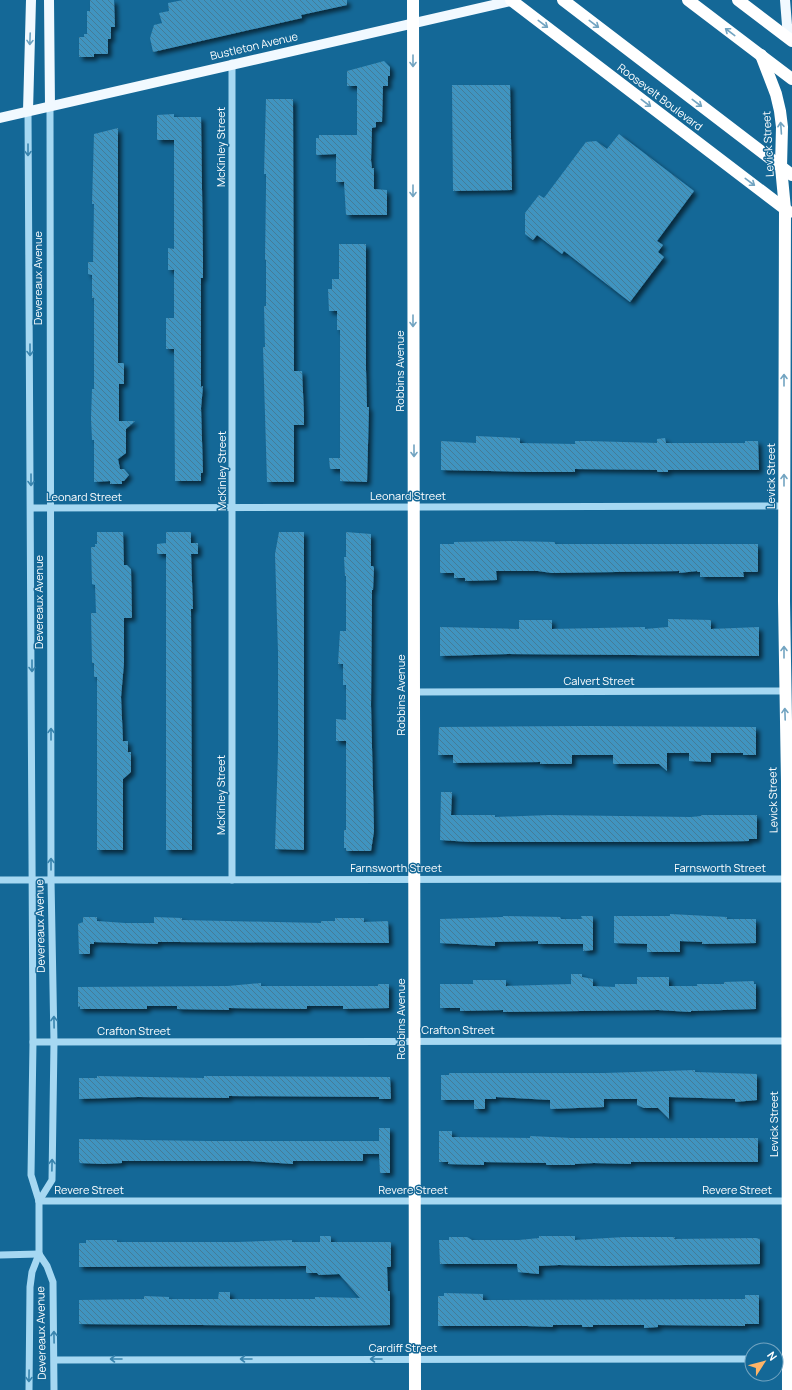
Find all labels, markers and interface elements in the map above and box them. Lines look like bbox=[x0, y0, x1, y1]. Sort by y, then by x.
one-way arrow bbox=[588, 19, 599, 28]
one-way arrow bbox=[538, 20, 549, 28]
one-way arrow bbox=[725, 27, 736, 36]
street label: Bustleton Avenue bbox=[209, 28, 300, 63]
one-way arrow bbox=[26, 32, 34, 45]
one-way arrow bbox=[409, 54, 417, 67]
street label: Roosevelt Boulevard bbox=[615, 60, 706, 134]
one-way arrow bbox=[692, 98, 703, 107]
one-way arrow bbox=[641, 99, 652, 107]
street label: McKinley Street bbox=[213, 107, 228, 187]
street label: Levick Street bbox=[758, 111, 777, 177]
one-way arrow bbox=[778, 122, 785, 135]
one-way arrow bbox=[25, 143, 32, 156]
one-way arrow bbox=[744, 178, 755, 186]
one-way arrow bbox=[409, 184, 417, 197]
street label: Devereaux Avenue bbox=[30, 230, 45, 325]
one-way arrow bbox=[409, 314, 417, 327]
street label: Robbins Avenue bbox=[392, 330, 407, 412]
one-way arrow bbox=[26, 343, 34, 356]
one-way arrow bbox=[780, 374, 788, 387]
street label: McKinley Street bbox=[214, 431, 229, 511]
street label: Levick Street bbox=[763, 443, 778, 509]
one-way arrow bbox=[410, 444, 418, 457]
one-way arrow bbox=[27, 473, 35, 486]
one-way arrow bbox=[780, 474, 788, 487]
street label: Leonard Street bbox=[370, 488, 446, 503]
street label: Leonard Street bbox=[46, 489, 122, 504]
street label: Devereaux Avenue bbox=[31, 554, 46, 649]
one-way arrow bbox=[780, 646, 788, 659]
street label: Robbins Avenue bbox=[393, 654, 408, 736]
one-way arrow bbox=[28, 659, 36, 672]
street label: Calvert Street bbox=[563, 673, 635, 688]
one-way arrow bbox=[781, 708, 788, 721]
one-way arrow bbox=[47, 728, 55, 741]
street label: McKinley Street bbox=[213, 755, 228, 835]
street label: Levick Street bbox=[764, 767, 781, 833]
one-way arrow bbox=[47, 858, 55, 871]
street label: Farnsworth Street bbox=[350, 860, 442, 875]
street label: Farnsworth Street bbox=[674, 860, 766, 875]
street label: Devereaux Avenue bbox=[31, 878, 48, 973]
street label: Robbins Avenue bbox=[393, 978, 408, 1060]
one-way arrow bbox=[50, 1016, 58, 1029]
street label: Crafton Street bbox=[421, 1022, 495, 1037]
street label: Crafton Street bbox=[97, 1023, 171, 1038]
street label: Levick Street bbox=[766, 1091, 781, 1157]
one-way arrow bbox=[48, 1159, 56, 1172]
street label: Revere Street bbox=[54, 1182, 124, 1197]
street label: Revere Street bbox=[378, 1182, 448, 1197]
street label: Revere Street bbox=[702, 1182, 772, 1197]
street label: Devereaux Avenue bbox=[32, 1285, 49, 1380]
one-way arrow bbox=[50, 1331, 58, 1344]
street label: Cardiff Street bbox=[369, 1340, 437, 1355]
north arrow bbox=[744, 1342, 784, 1382]
text: N bbox=[764, 1348, 781, 1364]
one-way arrow bbox=[110, 1355, 123, 1363]
one-way arrow bbox=[240, 1355, 253, 1363]
one-way arrow bbox=[370, 1355, 383, 1363]
one-way arrow bbox=[26, 1369, 33, 1382]

